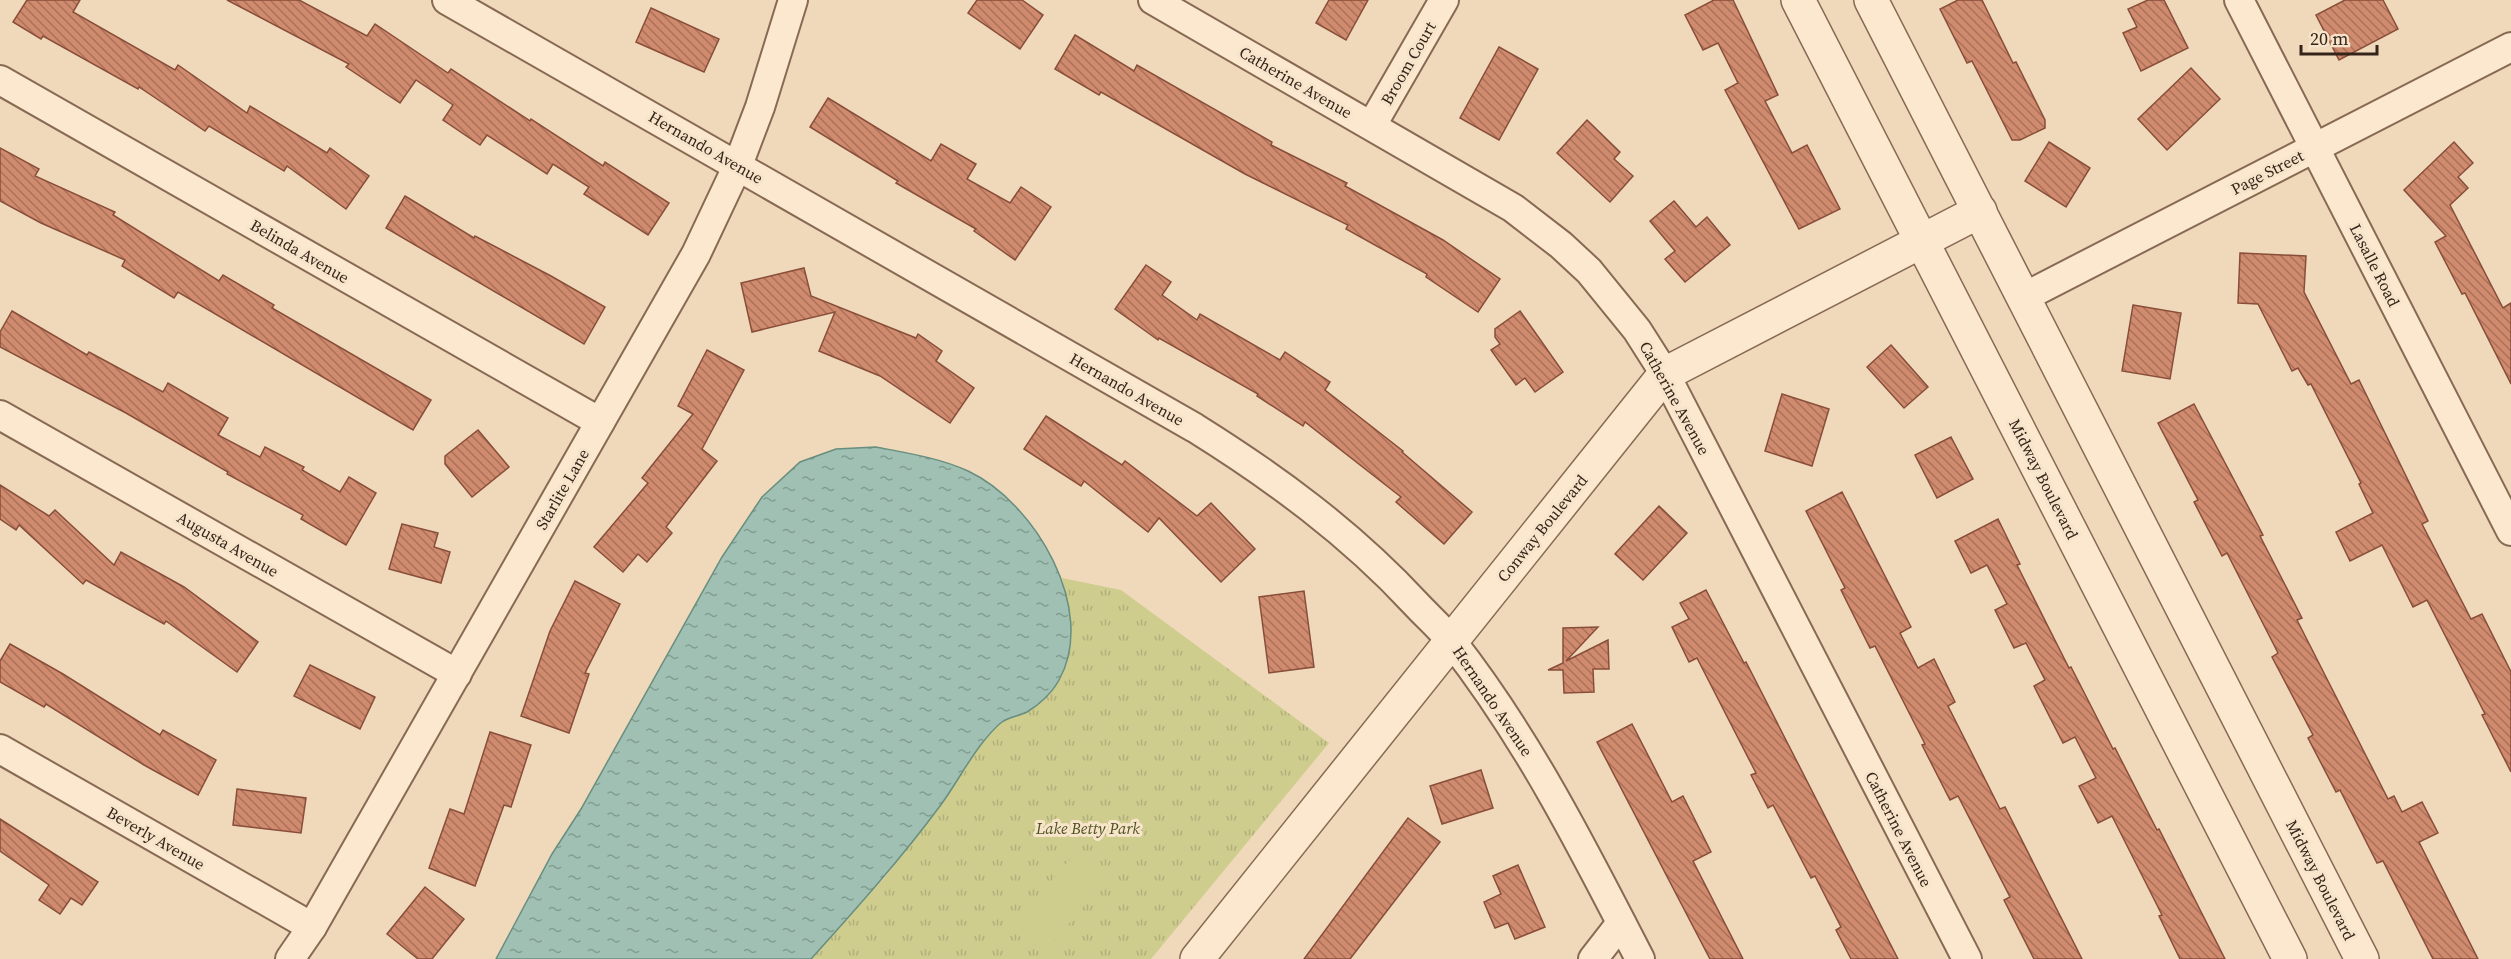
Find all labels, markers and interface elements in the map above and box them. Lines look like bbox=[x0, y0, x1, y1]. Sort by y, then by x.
street label: Broom Court bbox=[1375, 17, 1441, 109]
scale bar bbox=[2301, 18, 2378, 56]
text: 20 m bbox=[2310, 26, 2348, 51]
street label: Catherine Avenue bbox=[1236, 41, 1356, 123]
street label: Hernando Avenue bbox=[645, 105, 767, 189]
street label: Page Street bbox=[2227, 144, 2308, 200]
street label: Belinda Avenue bbox=[247, 214, 353, 288]
street label: Lasalle Road bbox=[2345, 220, 2405, 310]
street label: Catherine Avenue bbox=[1635, 337, 1715, 459]
street label: Hernando Avenue bbox=[1066, 347, 1188, 431]
street label: Midway Boulevard bbox=[2004, 415, 2084, 543]
street label: Starlite Lane bbox=[530, 445, 594, 533]
street label: Conway Boulevard bbox=[1492, 470, 1592, 586]
street label: Augusta Avenue bbox=[173, 506, 283, 582]
street label: Hernando Avenue bbox=[1448, 641, 1538, 761]
street label: Catherine Avenue bbox=[1860, 767, 1938, 891]
street label: Beverly Avenue bbox=[103, 801, 209, 875]
street label: Midway Boulevard bbox=[2281, 816, 2361, 944]
park label: Lake Betty Park bbox=[1035, 817, 1140, 839]

